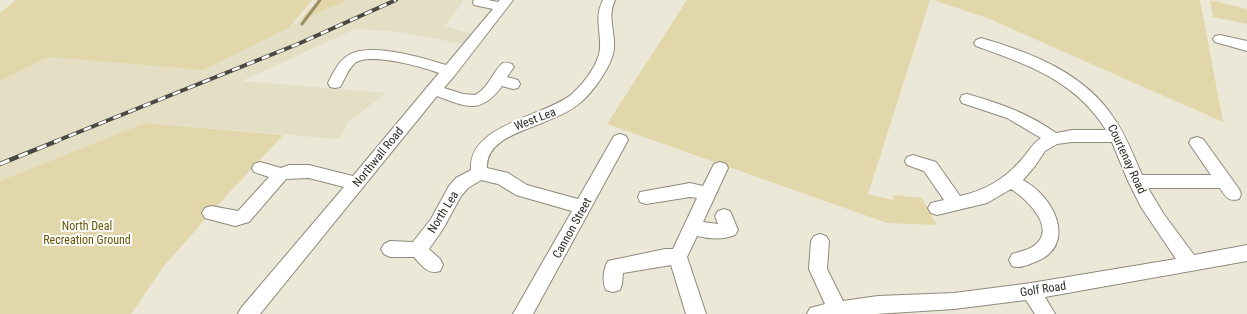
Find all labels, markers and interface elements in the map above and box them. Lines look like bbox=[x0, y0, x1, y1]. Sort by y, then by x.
street label: West Lea bbox=[512, 105, 558, 133]
street label: Courtenay Road bbox=[1105, 122, 1149, 196]
street label: Northwall Road bbox=[350, 124, 406, 190]
street label: North Lea bbox=[425, 188, 461, 235]
street label: Cannon Street bbox=[550, 195, 595, 261]
park label: North Deal Recreation Ground bbox=[43, 219, 131, 247]
street label: Golf Road bbox=[1019, 278, 1067, 300]

